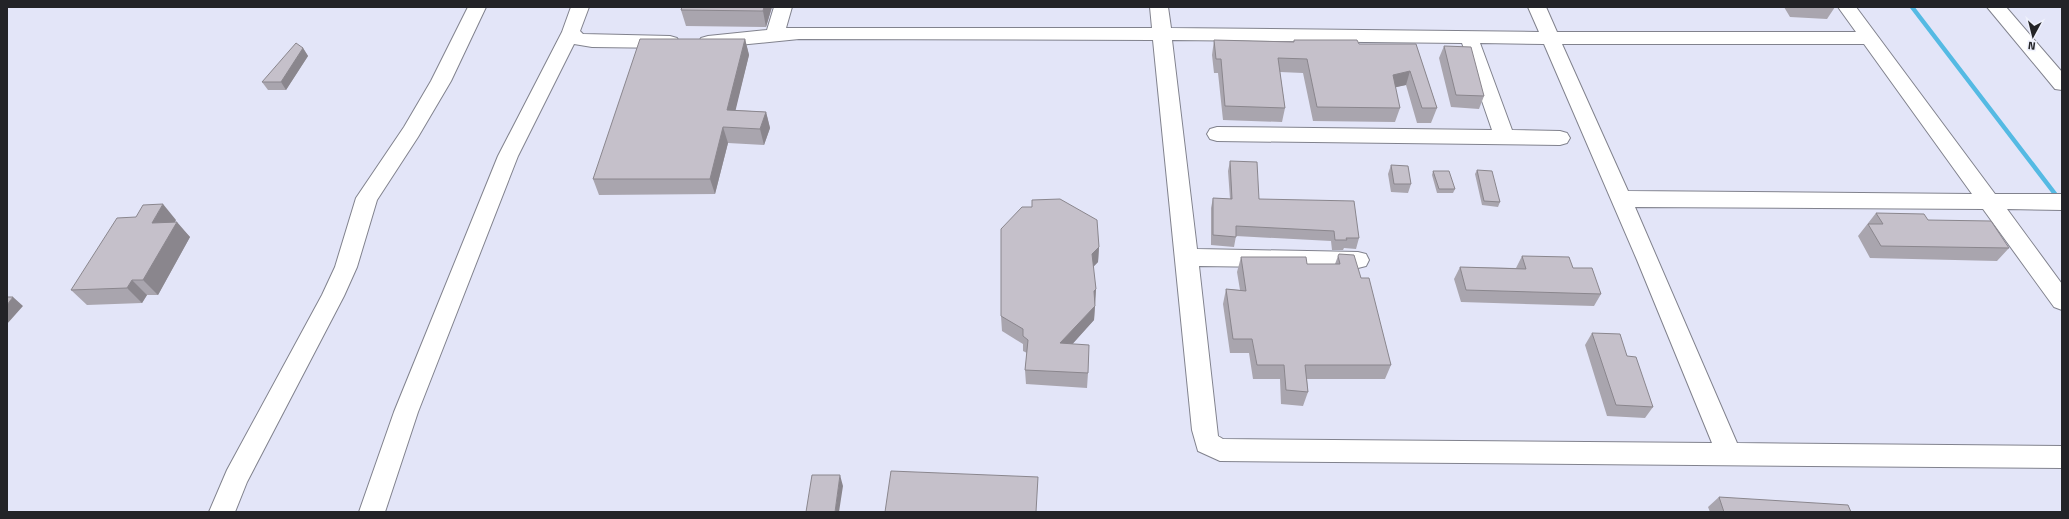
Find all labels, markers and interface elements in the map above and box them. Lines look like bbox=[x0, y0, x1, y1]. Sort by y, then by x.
north arrow bbox=[2013, 16, 2053, 56]
text: N bbox=[2027, 38, 2037, 54]

